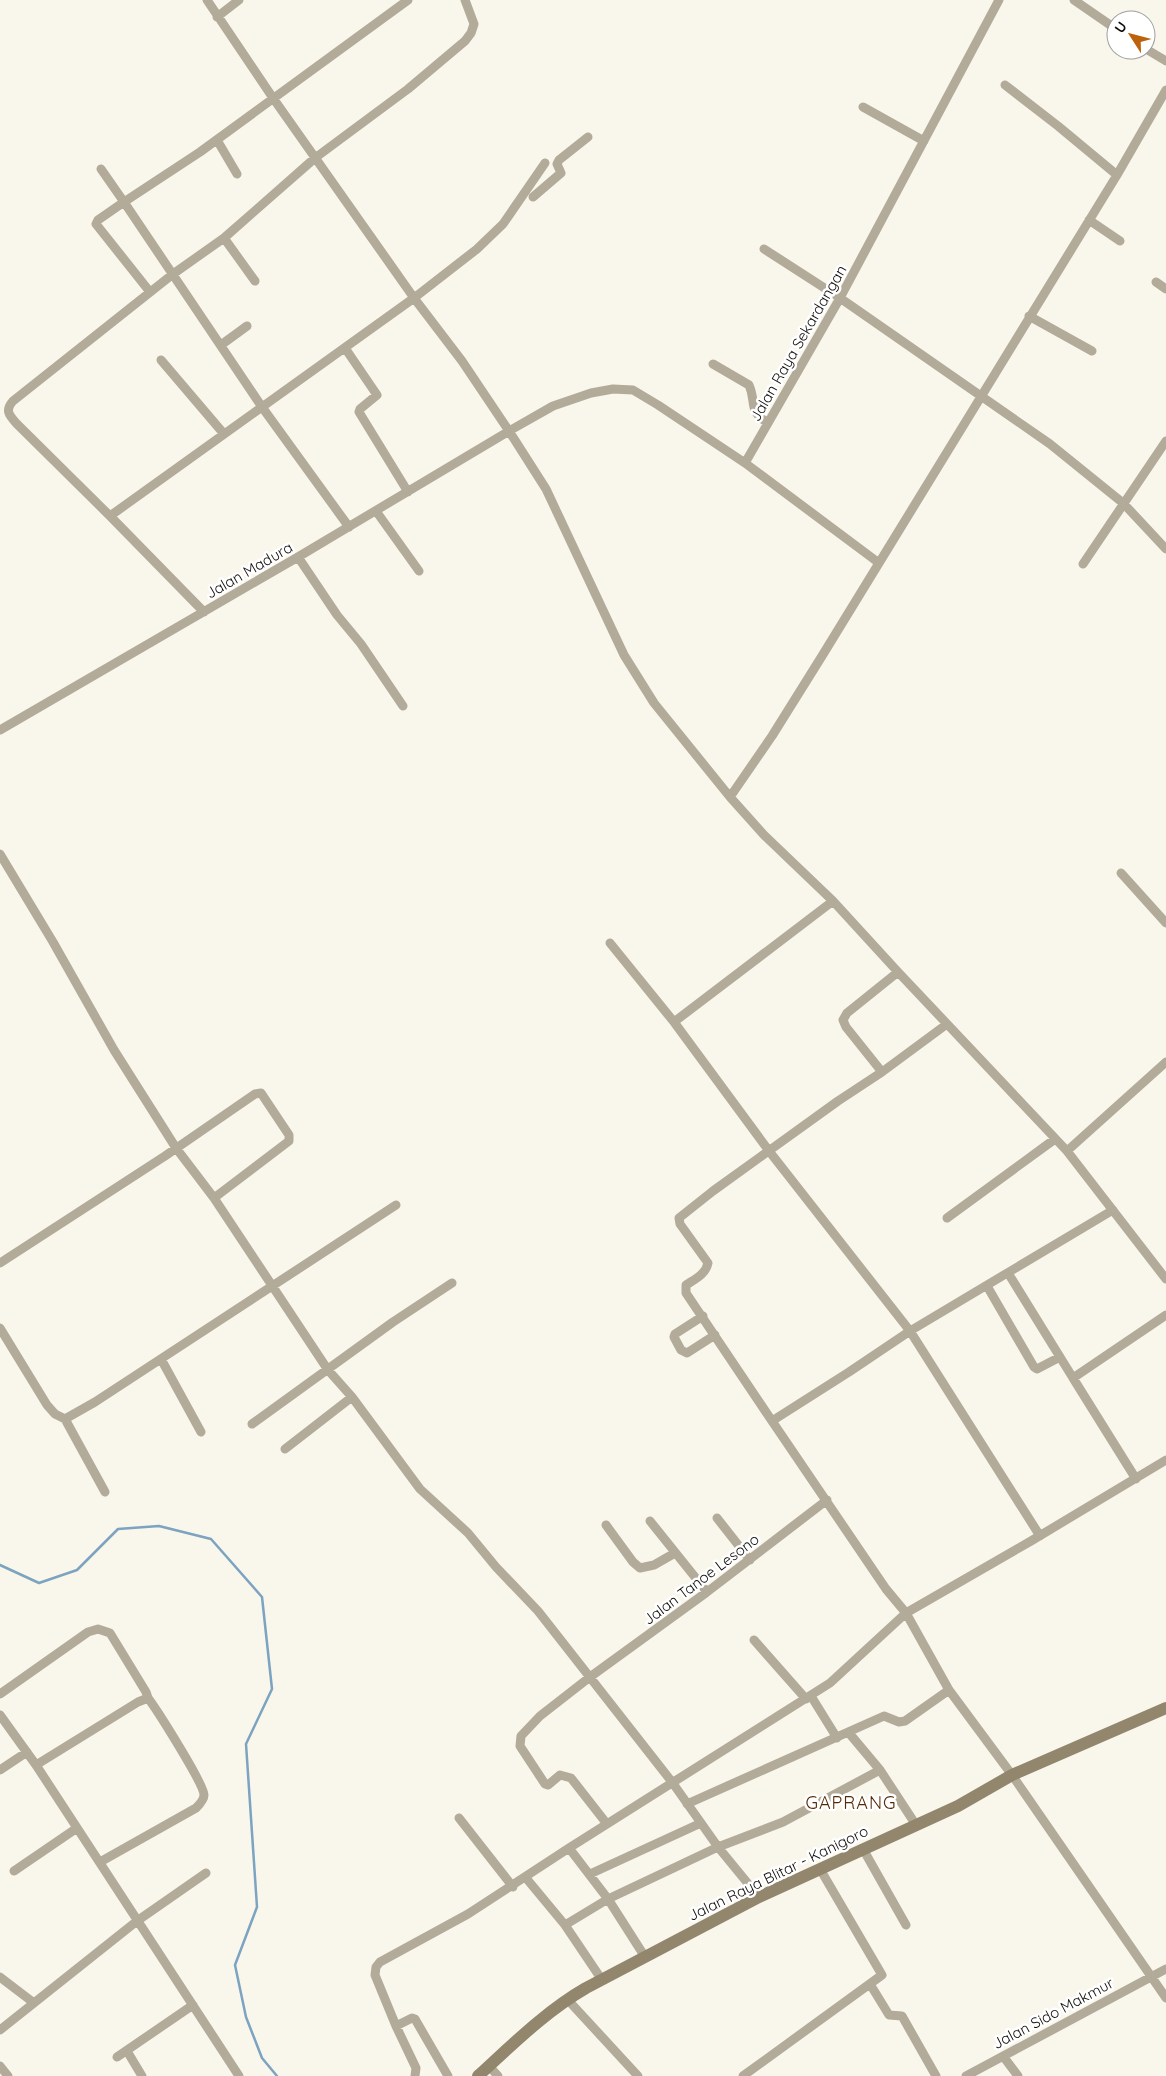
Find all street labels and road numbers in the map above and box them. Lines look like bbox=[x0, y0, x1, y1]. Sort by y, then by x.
street label: Jalan Raya Sekardangan bbox=[745, 262, 851, 424]
street label: Jalan Madura bbox=[202, 538, 296, 602]
street label: Jalan Tanoe Lesono bbox=[639, 1529, 763, 1629]
street label: Jalan Raya Blitar - Kanigoro bbox=[685, 1821, 871, 1925]
street label: Jalan Sido Makmur bbox=[989, 1973, 1117, 2053]

